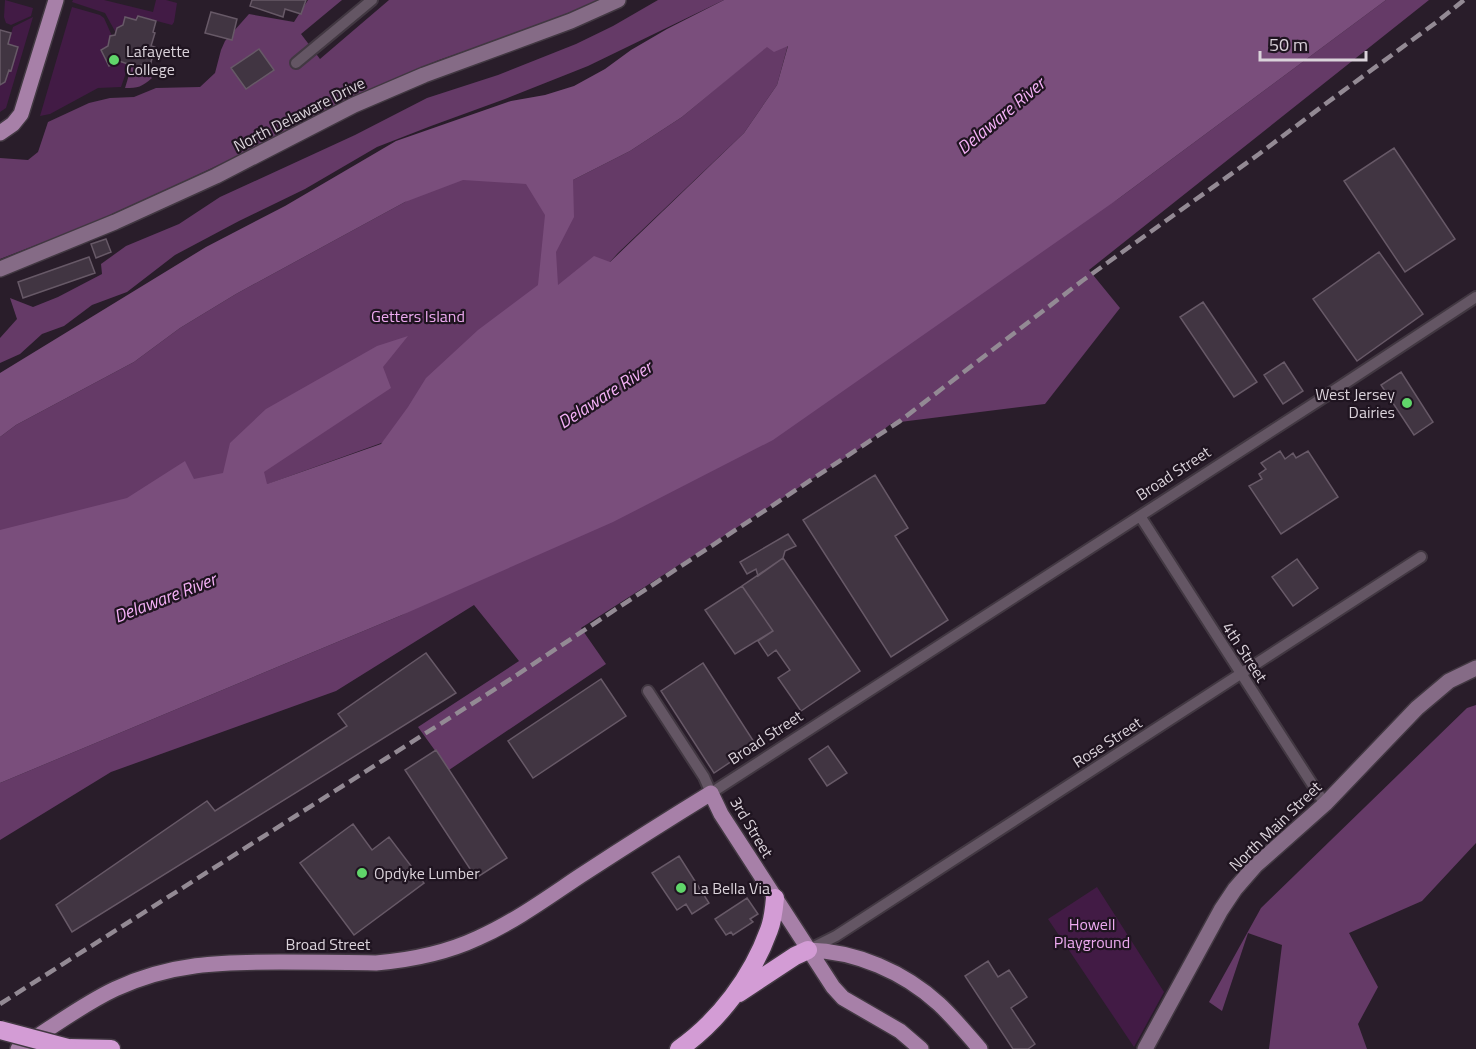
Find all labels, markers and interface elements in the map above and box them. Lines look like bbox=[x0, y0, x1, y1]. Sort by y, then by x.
scale bar bbox=[1260, 24, 1366, 62]
text: 50 m bbox=[1269, 31, 1308, 58]
place label: Lafayette College bbox=[126, 39, 190, 81]
marker: Lafayette College bbox=[107, 53, 121, 67]
water label: Delaware River bbox=[951, 69, 1052, 161]
street label: North Delaware Drive bbox=[229, 70, 369, 158]
park label: Getters Island bbox=[371, 304, 465, 328]
water label: Delaware River bbox=[552, 353, 659, 435]
place label: West Jersey Dairies bbox=[1315, 382, 1395, 424]
marker: West Jersey Dairies bbox=[1400, 396, 1414, 410]
street label: Broad Street bbox=[1131, 440, 1215, 506]
water label: Delaware River bbox=[110, 565, 222, 629]
street label: 4th Street bbox=[1216, 617, 1274, 687]
street label: Broad Street bbox=[723, 704, 807, 770]
street label: Rose Street bbox=[1068, 710, 1147, 773]
street label: North Main Street bbox=[1223, 775, 1327, 877]
street label: 3rd Street bbox=[724, 792, 780, 862]
place label: Opdyke Lumber bbox=[374, 861, 480, 885]
marker: Opdyke Lumber bbox=[355, 866, 369, 880]
place label: La Bella Via bbox=[693, 876, 770, 900]
marker: La Bella Via bbox=[674, 881, 688, 895]
park label: Howell Playground bbox=[1054, 912, 1130, 954]
street label: Broad Street bbox=[286, 932, 371, 956]

